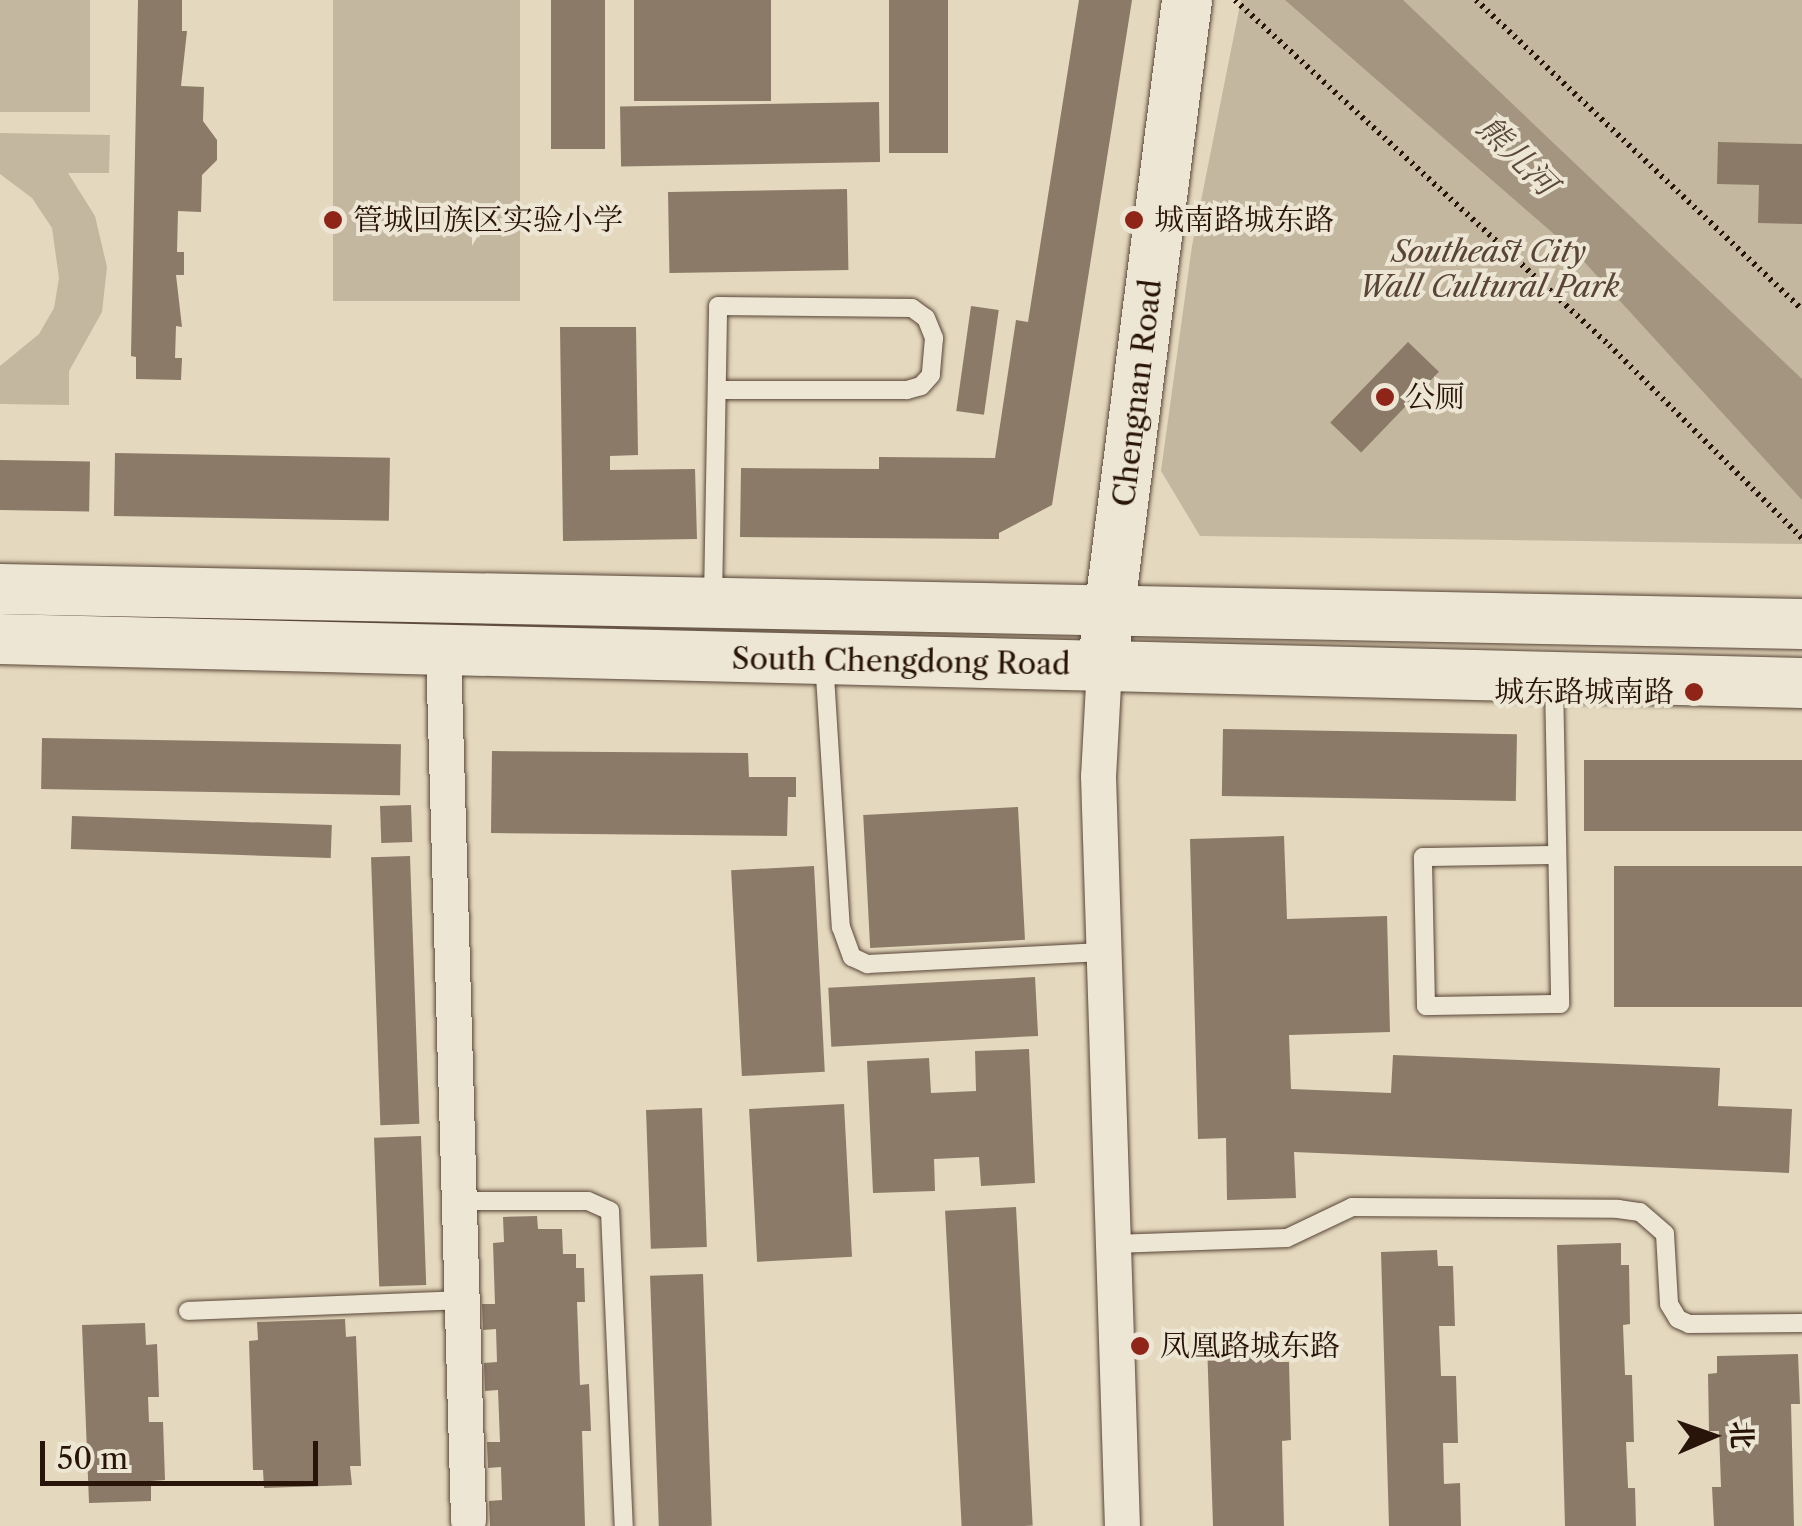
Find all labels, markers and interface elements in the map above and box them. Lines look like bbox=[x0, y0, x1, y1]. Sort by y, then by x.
water label: 熊儿河 bbox=[1469, 108, 1565, 204]
place label: 管城回族区实验小学 bbox=[353, 202, 623, 238]
place label: 城南路城东路 bbox=[1154, 202, 1334, 238]
marker: 管城回族区实验小学 bbox=[322, 209, 344, 231]
marker: 城南路城东路 bbox=[1123, 209, 1145, 231]
park label: Southeast City Wall Cultural Park bbox=[1358, 234, 1620, 304]
street label: Chengnan Road bbox=[1106, 277, 1170, 509]
place label: 公厕 bbox=[1405, 379, 1465, 415]
marker: 公厕 bbox=[1374, 386, 1396, 408]
street label: South Chengdong Road bbox=[731, 641, 1071, 683]
place label: 城东路城南路 bbox=[1494, 674, 1674, 710]
marker: 城东路城南路 bbox=[1683, 681, 1705, 703]
place label: 凤凰路城东路 bbox=[1160, 1328, 1340, 1364]
marker: 凤凰路城东路 bbox=[1129, 1335, 1151, 1357]
north arrow bbox=[1662, 1386, 1762, 1486]
text: 北 bbox=[1725, 1420, 1759, 1450]
scale bar bbox=[45, 1421, 322, 1483]
text: 50 m bbox=[57, 1440, 128, 1477]

